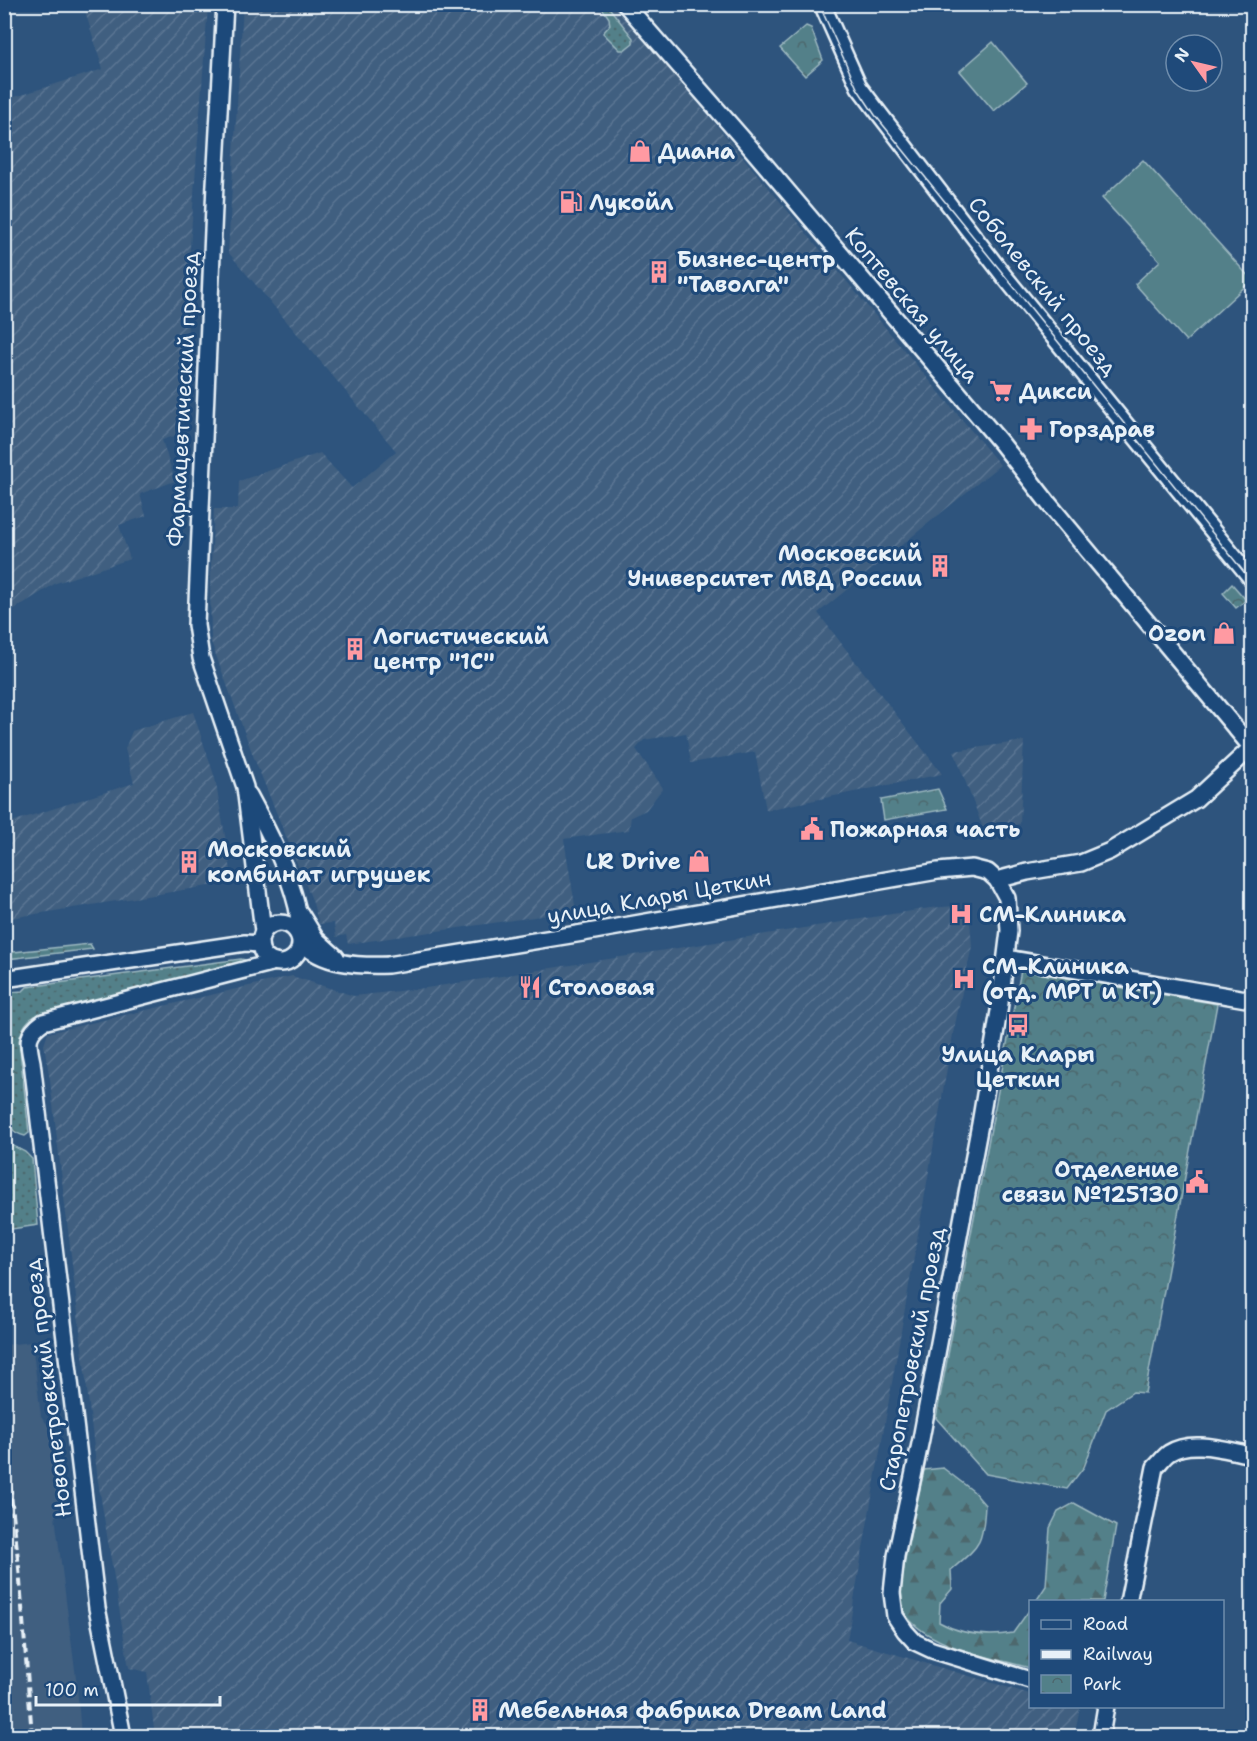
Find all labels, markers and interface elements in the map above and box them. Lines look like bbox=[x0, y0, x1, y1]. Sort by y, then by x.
north arrow bbox=[1164, 33, 1224, 93]
text: N bbox=[1170, 44, 1194, 66]
place label: Диана bbox=[658, 137, 735, 166]
shop icon: Диана bbox=[627, 138, 653, 164]
place label: Лукойл bbox=[589, 188, 674, 217]
fuel station icon: Лукойл bbox=[558, 189, 584, 215]
street label: Соболевский проезд bbox=[962, 190, 1124, 382]
street label: Коптевская улица bbox=[838, 221, 986, 389]
place label: Бизнес-центр "Таволга" bbox=[677, 245, 835, 299]
street label: Фармацевтический проезд bbox=[161, 251, 205, 547]
building icon: Бизнес-центр "Таволга" bbox=[646, 259, 672, 285]
place label: Дикси bbox=[1019, 377, 1092, 406]
supermarket icon: Дикси bbox=[988, 378, 1014, 404]
place label: Горздрав bbox=[1049, 415, 1155, 444]
pharmacy icon: Горздрав bbox=[1018, 416, 1044, 442]
place label: Московский Университет МВД России bbox=[627, 539, 922, 593]
building icon: Московский Университет МВД России bbox=[927, 553, 953, 579]
place label: Ozon bbox=[1148, 619, 1206, 648]
shop icon: Ozon bbox=[1211, 620, 1237, 646]
place label: Логистический центр "1С" bbox=[373, 622, 549, 676]
building icon: Логистический центр "1С" bbox=[342, 636, 368, 662]
place label: Пожарная часть bbox=[830, 815, 1020, 844]
public building icon: Пожарная часть bbox=[799, 816, 825, 842]
place label: Московский комбинат игрушек bbox=[207, 835, 431, 889]
place label: LR Drive bbox=[586, 847, 681, 876]
shop icon: LR Drive bbox=[686, 848, 712, 874]
building icon: Московский комбинат игрушек bbox=[176, 849, 202, 875]
street label: улица Клары Цеткин bbox=[545, 863, 773, 931]
place label: СМ-Клиника bbox=[979, 900, 1126, 929]
hospital icon: СМ-Клиника bbox=[948, 901, 974, 927]
place label: СМ-Клиника (отд. МРТ и КТ) bbox=[982, 952, 1162, 1006]
hospital icon: СМ-Клиника (отд. МРТ и КТ) bbox=[951, 966, 977, 992]
place label: Столовая bbox=[548, 973, 655, 1002]
restaurant icon: Столовая bbox=[517, 974, 543, 1000]
bus stop icon: Улица Клары Цеткин bbox=[1005, 1012, 1031, 1038]
place label: Улица Клары Цеткин bbox=[941, 1040, 1095, 1094]
place label: Отделение связи №125130 bbox=[1002, 1155, 1179, 1209]
public building icon: Отделение связи №125130 bbox=[1184, 1169, 1210, 1195]
street label: Старопетровский проезд bbox=[872, 1224, 952, 1494]
street label: Новопетровский проезд bbox=[18, 1257, 78, 1519]
legend bbox=[1029, 1600, 1224, 1708]
text: Road bbox=[1083, 1612, 1128, 1636]
text: Railway bbox=[1083, 1642, 1153, 1666]
scale bar bbox=[36, 1669, 220, 1707]
text: Park bbox=[1083, 1672, 1122, 1696]
text: 100 m bbox=[45, 1678, 99, 1702]
place label: Мебельная фабрика Dream Land bbox=[498, 1696, 887, 1725]
building icon: Мебельная фабрика Dream Land bbox=[467, 1697, 493, 1723]

